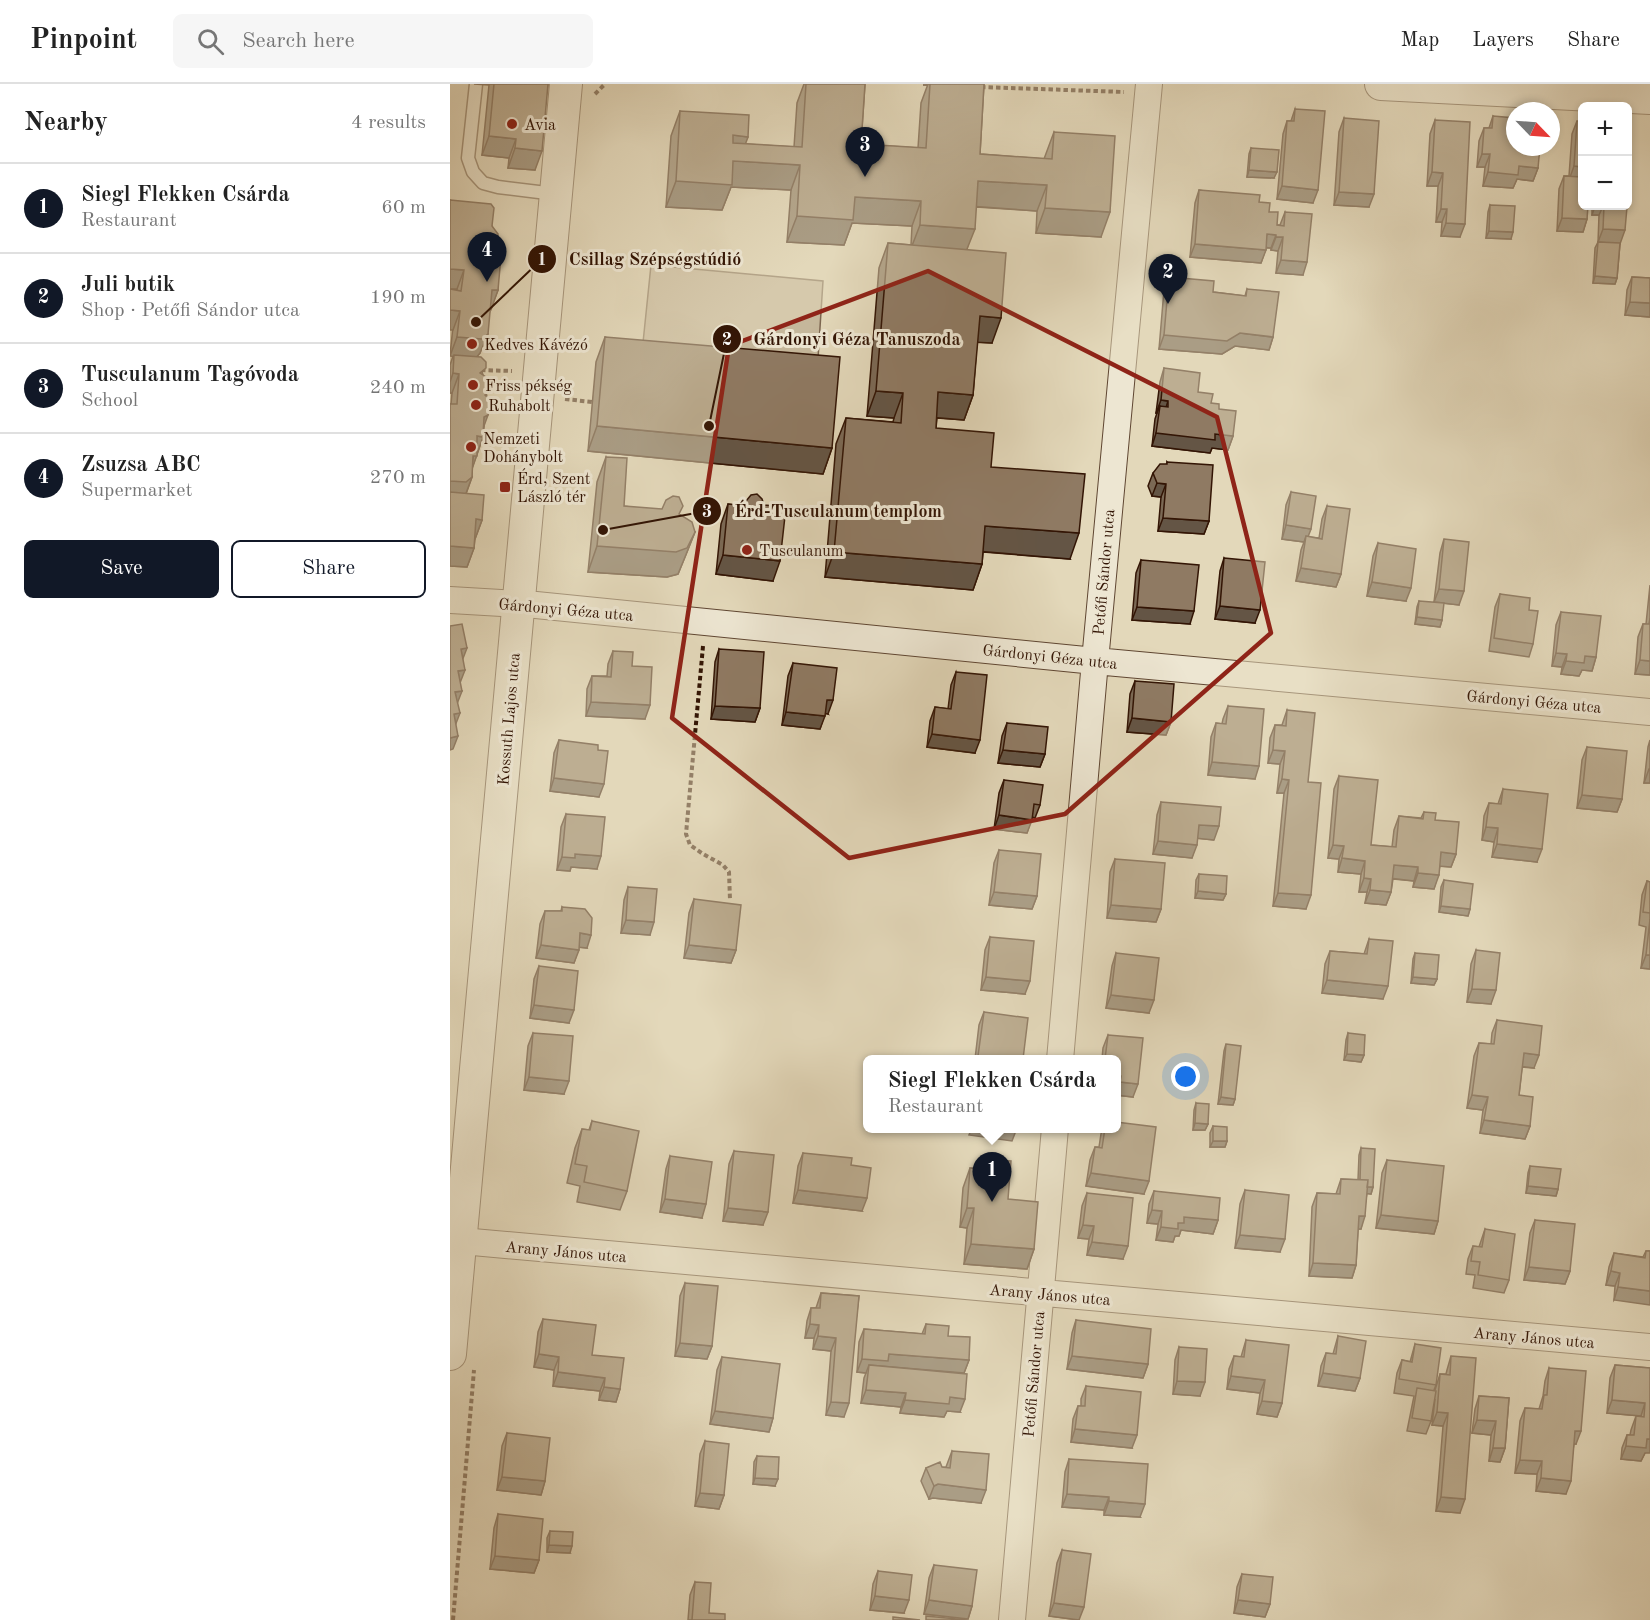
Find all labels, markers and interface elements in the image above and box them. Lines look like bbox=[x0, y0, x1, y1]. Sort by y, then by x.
search box bbox=[173, 14, 593, 68]
icon: search bbox=[194, 25, 227, 58]
text: Pinpoint bbox=[30, 27, 137, 55]
text: Search here bbox=[242, 30, 355, 52]
text: Map bbox=[1400, 30, 1439, 51]
text: Layers bbox=[1472, 30, 1534, 51]
text: Share bbox=[1567, 30, 1620, 51]
north arrow bbox=[1506, 102, 1560, 156]
map controls bbox=[1578, 102, 1632, 210]
button: + bbox=[1578, 102, 1632, 156]
text: Nearby bbox=[24, 110, 108, 136]
text: 4 results bbox=[351, 113, 426, 133]
marker: Avia bbox=[505, 117, 519, 131]
place label: Avia bbox=[524, 118, 556, 134]
pin: 3 bbox=[846, 128, 884, 177]
button: − bbox=[1578, 156, 1632, 210]
text: Siegl Flekken Csárda bbox=[81, 184, 290, 206]
text: 1 bbox=[38, 198, 49, 218]
text: 60 m bbox=[381, 198, 426, 218]
text: Restaurant bbox=[81, 211, 177, 231]
pin: 4 bbox=[468, 232, 507, 282]
callout: Csillag Szépségstúdió bbox=[527, 241, 754, 277]
text: 1 bbox=[537, 251, 547, 269]
text: Csillag Szépségstúdió bbox=[569, 251, 741, 269]
pin: 2 bbox=[1148, 254, 1188, 304]
text: Juli butik bbox=[81, 274, 175, 296]
text: 2 bbox=[38, 288, 49, 308]
text: 190 m bbox=[370, 288, 426, 308]
text: Shop · Petőfi Sándor utca bbox=[81, 301, 300, 321]
callout: Gárdonyi Géza Tanuszoda bbox=[712, 321, 973, 357]
text: 2 bbox=[722, 331, 732, 349]
text: Gárdonyi Géza Tanuszoda bbox=[753, 331, 961, 349]
marker: Kedves Kávézó bbox=[465, 337, 479, 351]
place label: Kedves Kávézó bbox=[484, 338, 588, 354]
text: Tusculanum Tagóvoda bbox=[81, 364, 299, 386]
text: 3 bbox=[38, 378, 49, 398]
text: 240 m bbox=[370, 378, 426, 398]
marker: Friss pékség bbox=[466, 378, 480, 392]
place label: Friss pékség bbox=[485, 379, 572, 395]
text: School bbox=[81, 391, 138, 411]
marker: Ruhabolt bbox=[469, 398, 483, 412]
place label: Ruhabolt bbox=[488, 399, 551, 415]
place label: Nemzeti Dohánybolt bbox=[483, 432, 564, 466]
marker: Nemzeti Dohánybolt bbox=[464, 440, 478, 454]
text: Zsuzsa ABC bbox=[81, 454, 201, 476]
text: 4 bbox=[38, 468, 49, 488]
text: 270 m bbox=[370, 468, 426, 488]
place label: Érd, Szent László tér bbox=[517, 468, 591, 506]
marker: Érd, Szent László tér bbox=[498, 480, 512, 494]
text: Supermarket bbox=[81, 481, 192, 501]
callout: Érd-Tusculanum templom bbox=[692, 493, 954, 529]
text: Érd-Tusculanum templom bbox=[734, 499, 942, 521]
text: 3 bbox=[702, 503, 712, 521]
street label: Petőfi Sándor utca bbox=[1092, 508, 1118, 636]
button: Save bbox=[24, 540, 219, 598]
button: Share bbox=[231, 540, 426, 598]
marker: Tusculanum bbox=[740, 543, 754, 557]
place label: Tusculanum bbox=[759, 544, 844, 560]
street label: Gárdonyi Géza utca bbox=[498, 597, 634, 625]
street label: Gárdonyi Géza utca bbox=[982, 643, 1118, 673]
street label: Kossuth Lajos utca bbox=[496, 652, 524, 786]
street label: Gárdonyi Géza utca bbox=[1466, 689, 1602, 717]
popup bbox=[863, 1055, 1121, 1133]
your location bbox=[1171, 1062, 1200, 1091]
text: Siegl Flekken Csárda bbox=[888, 1070, 1096, 1092]
text: Restaurant bbox=[888, 1097, 983, 1117]
pin: 1 bbox=[972, 1152, 1012, 1202]
street label: Arany János utca bbox=[504, 1240, 627, 1266]
street label: Arany János utca bbox=[988, 1283, 1111, 1309]
street label: Petőfi Sándor utca bbox=[1022, 1310, 1048, 1438]
street label: Arany János utca bbox=[1472, 1326, 1595, 1352]

